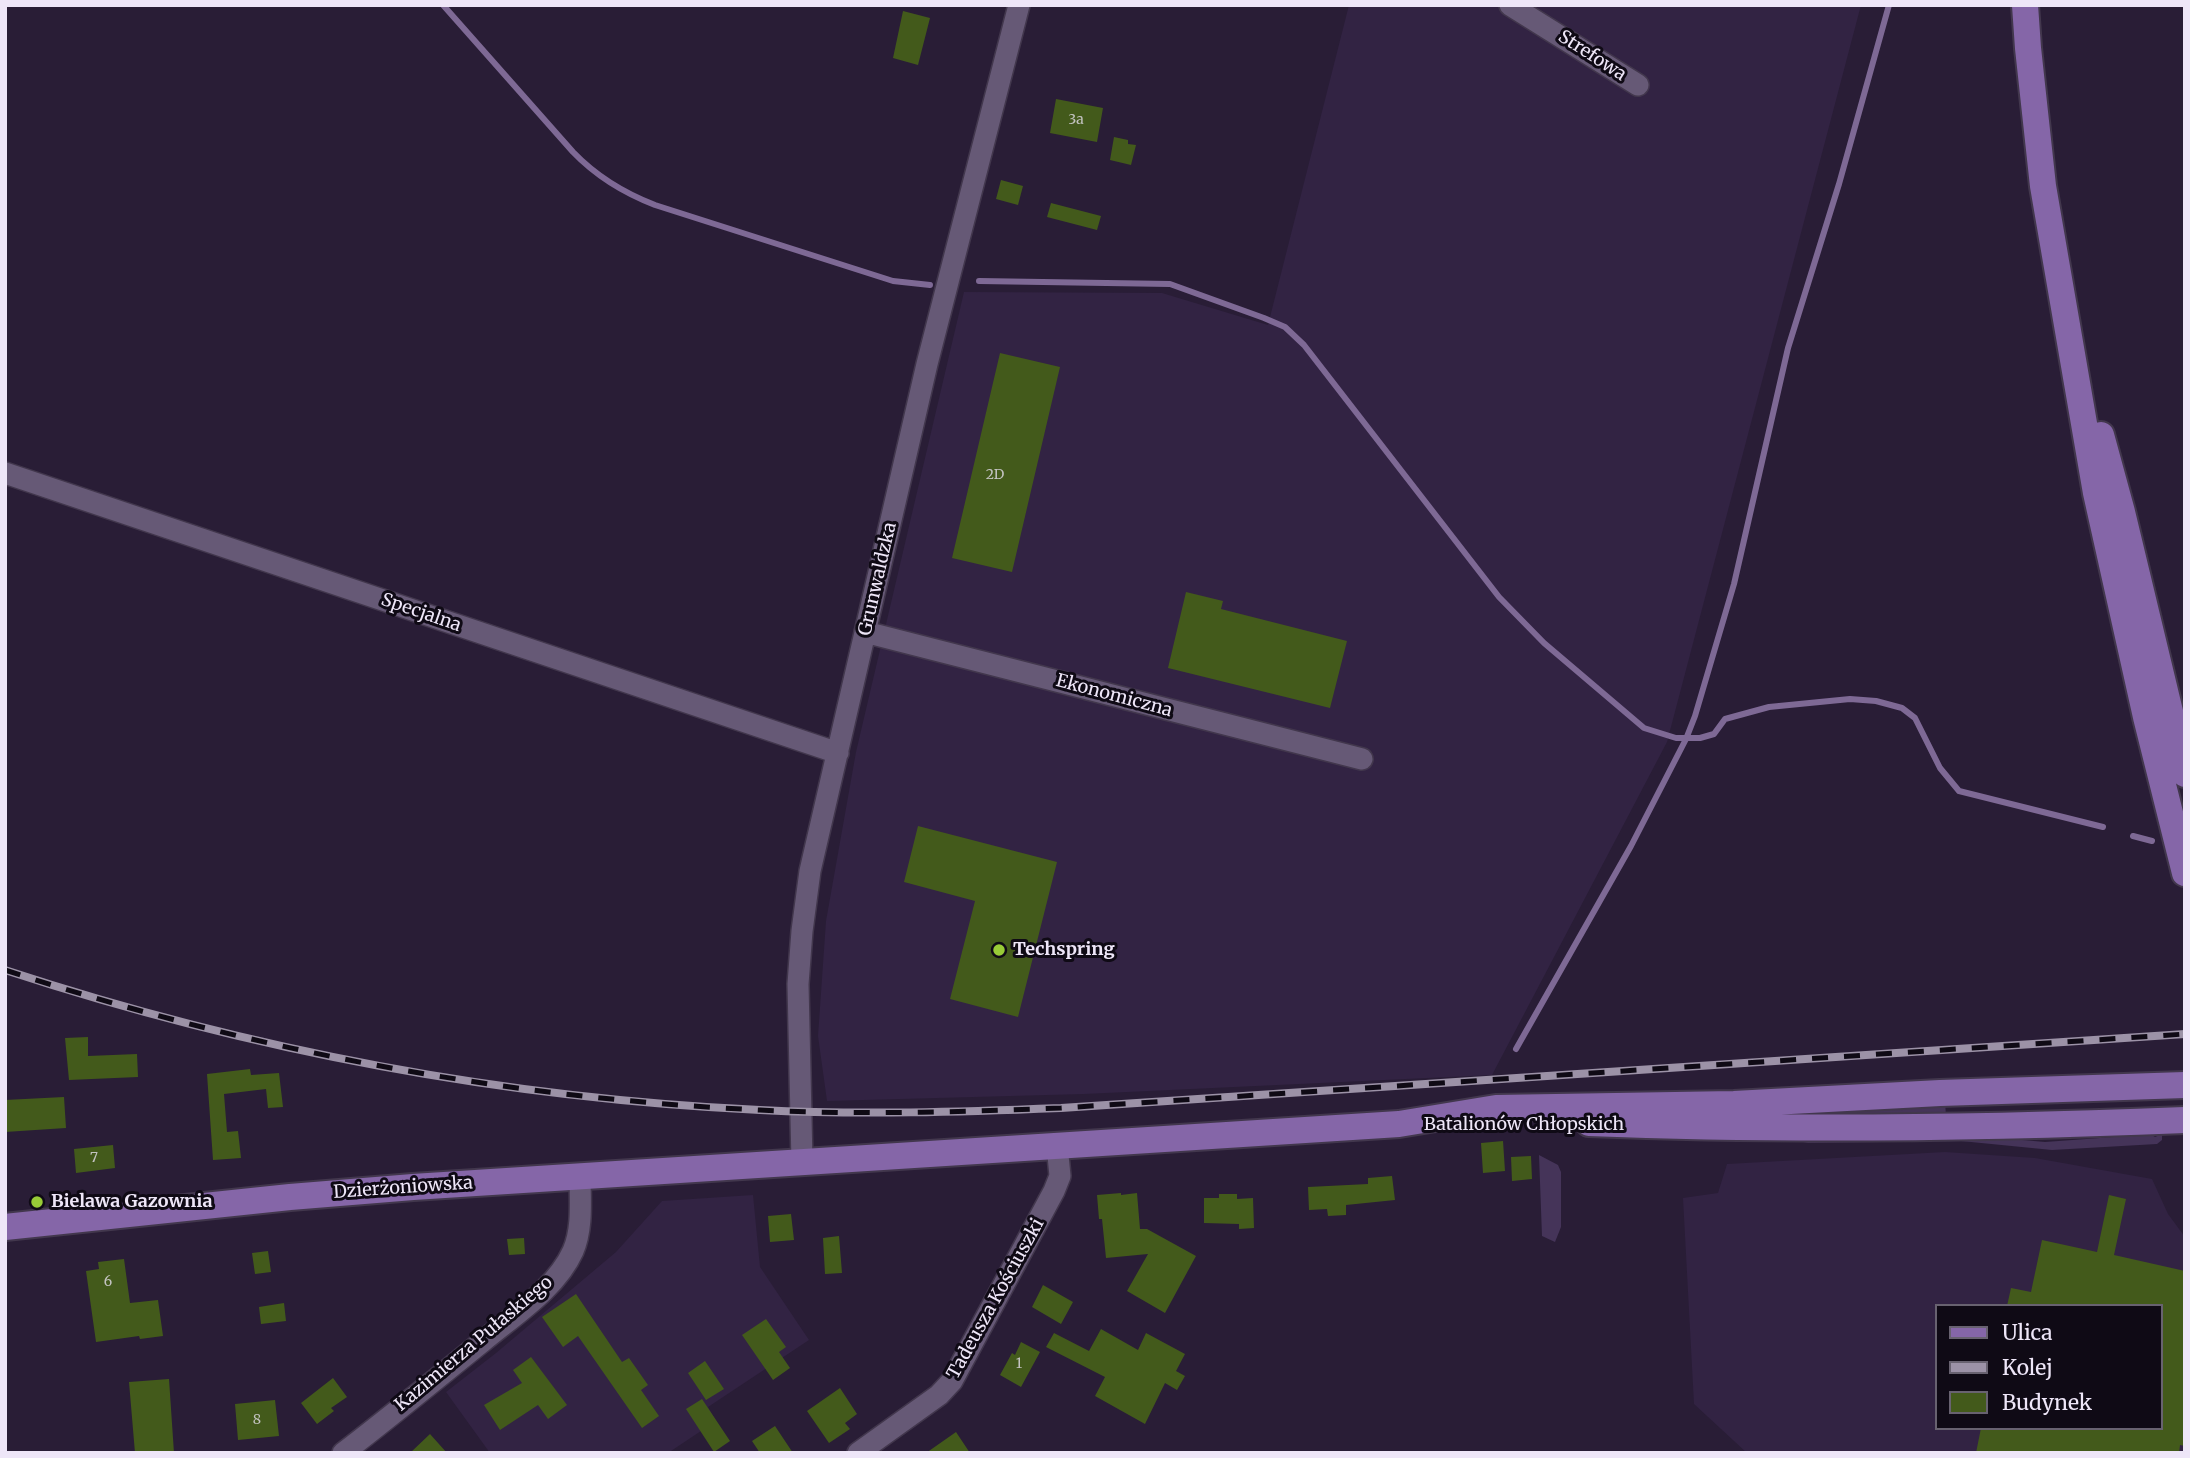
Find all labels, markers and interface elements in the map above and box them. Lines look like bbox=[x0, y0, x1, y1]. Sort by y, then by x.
street label: Strefowa bbox=[1554, 26, 1630, 86]
house number: 3a bbox=[1068, 112, 1084, 128]
house number: 2D bbox=[986, 467, 1004, 483]
street label: Grunwaldzka bbox=[854, 520, 902, 638]
street label: Specjalna bbox=[378, 589, 464, 637]
street label: Ekonomiczna bbox=[1053, 670, 1175, 722]
place label: Techspring bbox=[1013, 939, 1115, 961]
marker: Techspring bbox=[991, 942, 1007, 958]
street label: Batalionów Chłopskich bbox=[1424, 1114, 1624, 1136]
house number: 7 bbox=[90, 1150, 98, 1166]
street label: Dzierżoniowska bbox=[333, 1172, 473, 1204]
place label: Bielawa Gazownia bbox=[51, 1191, 212, 1213]
marker: Bielawa Gazownia bbox=[29, 1194, 45, 1210]
street label: Tadeusza Kościuszki bbox=[943, 1215, 1049, 1383]
street label: Kazimierza Pułaskiego bbox=[391, 1272, 557, 1416]
house number: 6 bbox=[104, 1274, 112, 1290]
legend bbox=[1934, 1304, 2162, 1430]
text: Ulica bbox=[2002, 1319, 2052, 1346]
text: Kolej bbox=[2002, 1354, 2053, 1381]
house number: 1 bbox=[1016, 1356, 1022, 1372]
text: Budynek bbox=[2002, 1389, 2092, 1416]
house number: 8 bbox=[253, 1412, 261, 1428]

